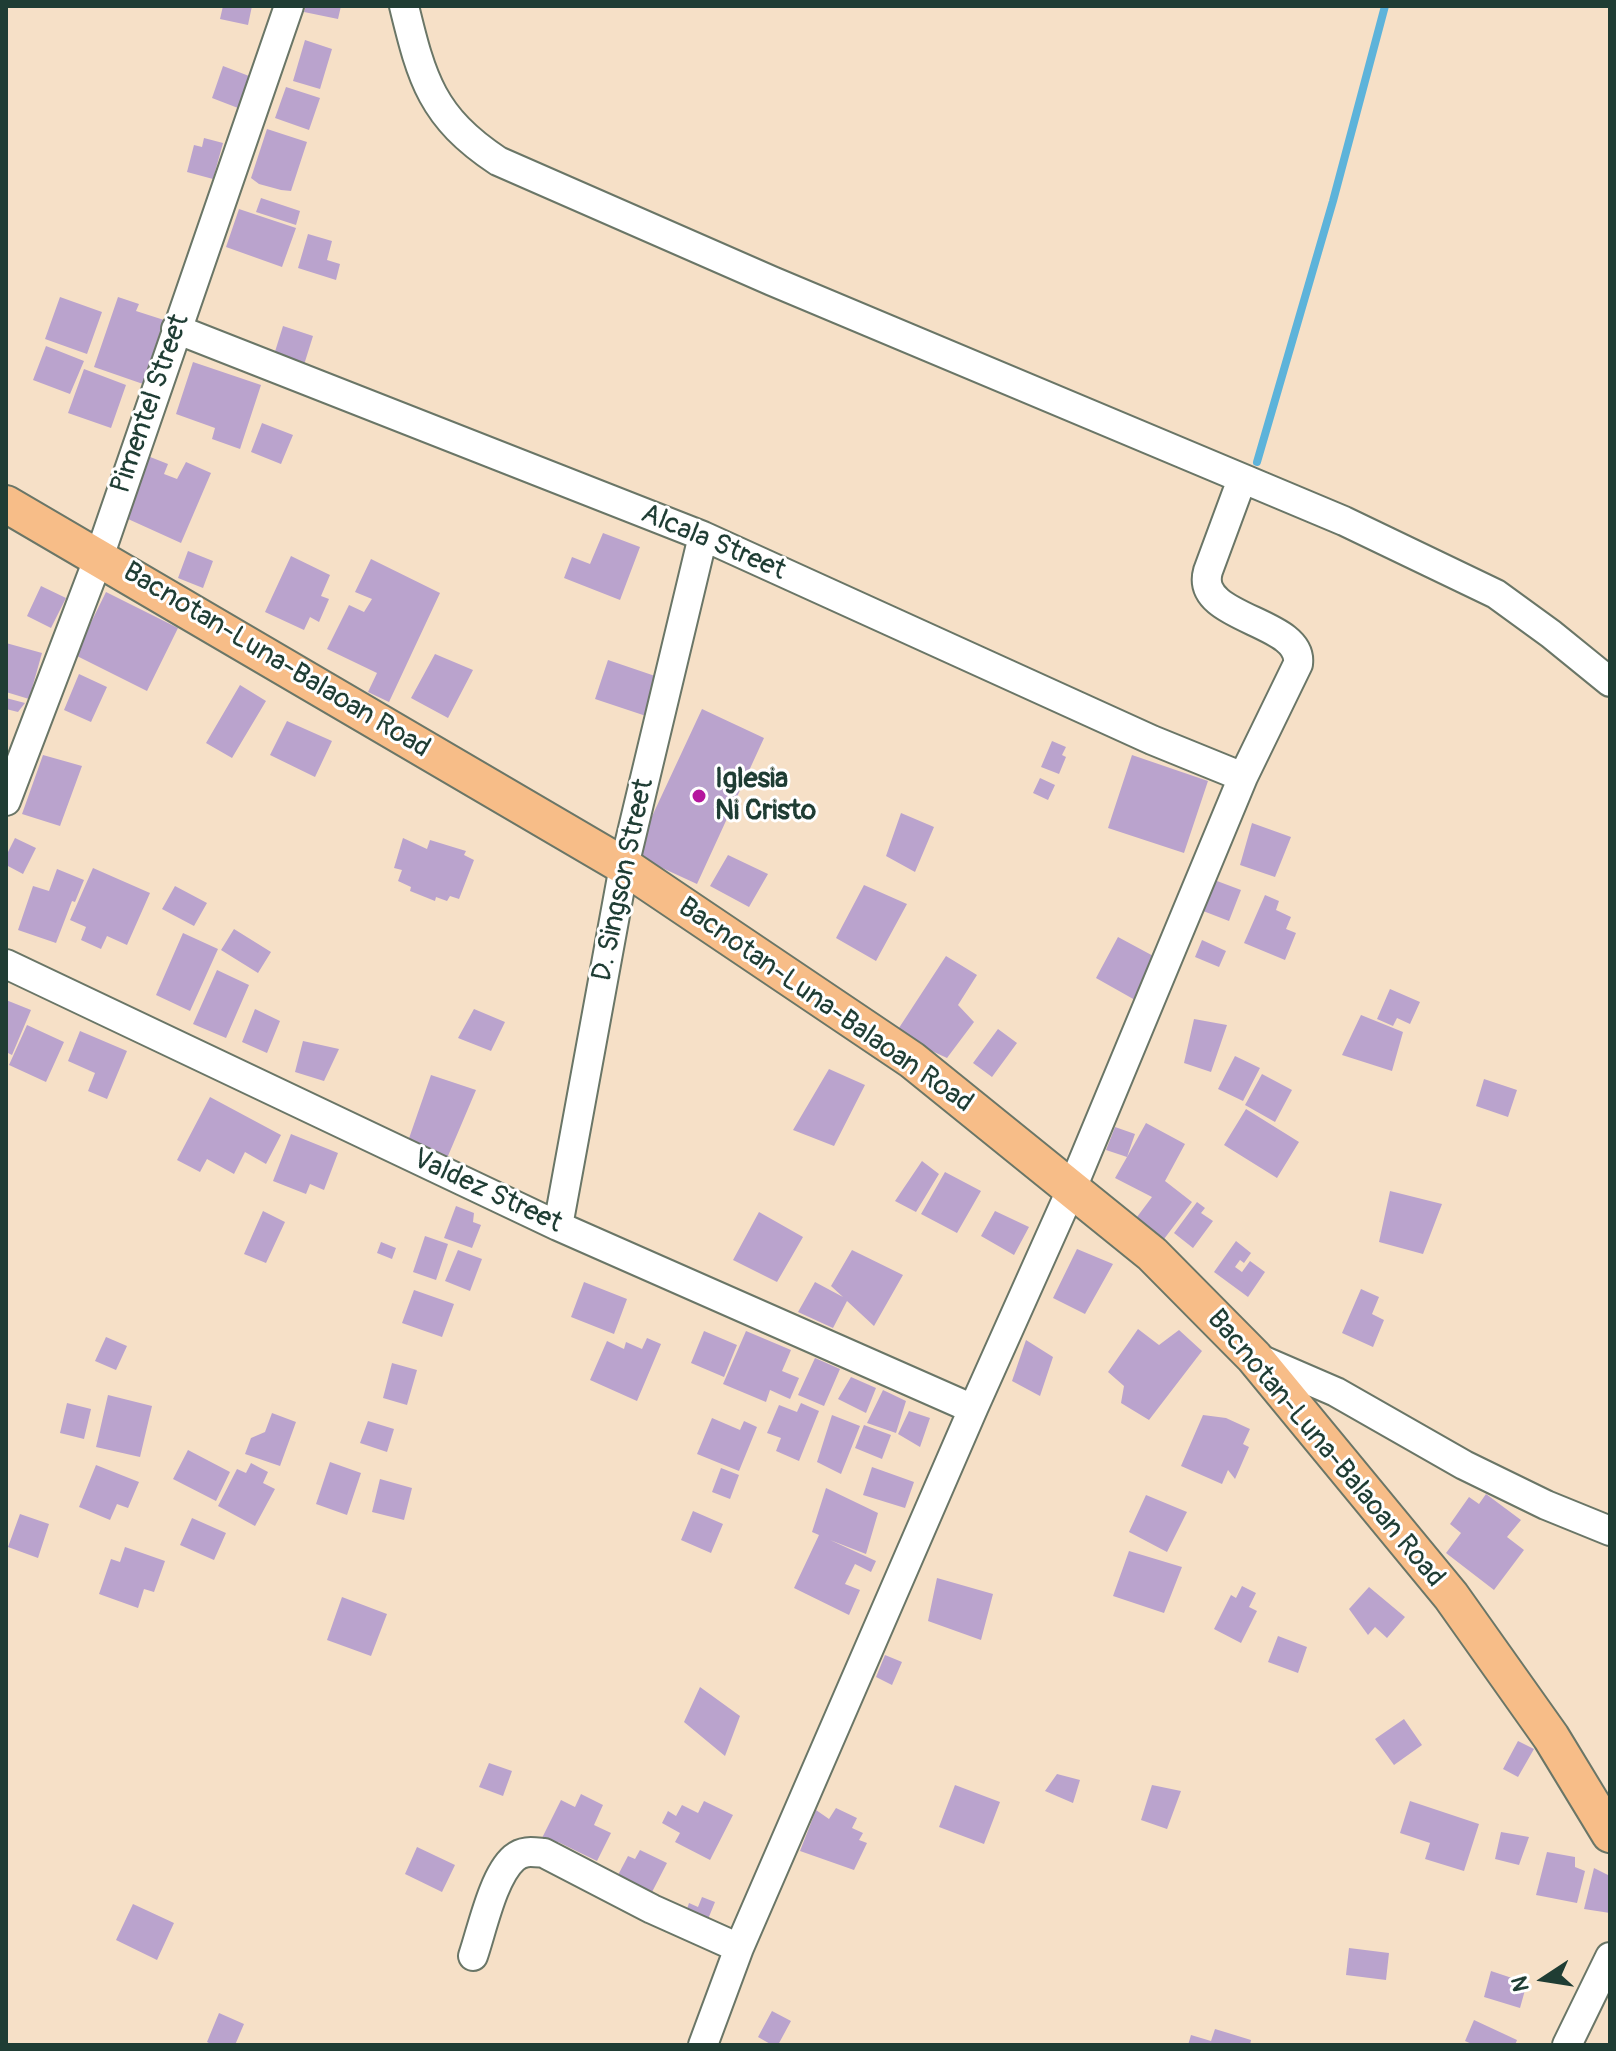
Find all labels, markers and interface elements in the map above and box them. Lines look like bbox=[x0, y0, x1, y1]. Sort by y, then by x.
street label: Pimentel Street bbox=[105, 310, 197, 498]
street label: Alcala Street bbox=[636, 497, 790, 589]
street label: Bacnotan-Luna-Balaoan Road bbox=[116, 556, 436, 766]
place label: Iglesia Ni Cristo bbox=[715, 763, 816, 829]
street label: D. Singson Street bbox=[586, 776, 662, 984]
marker: Iglesia Ni Cristo bbox=[690, 787, 708, 805]
street label: Bacnotan-Luna-Balaoan Road bbox=[671, 891, 979, 1121]
street label: Valdez Street bbox=[407, 1143, 567, 1241]
street label: Bacnotan-Luna-Balaoan Road bbox=[1199, 1303, 1451, 1595]
north arrow bbox=[1504, 1939, 1584, 2019]
text: N bbox=[1505, 1974, 1536, 1994]

